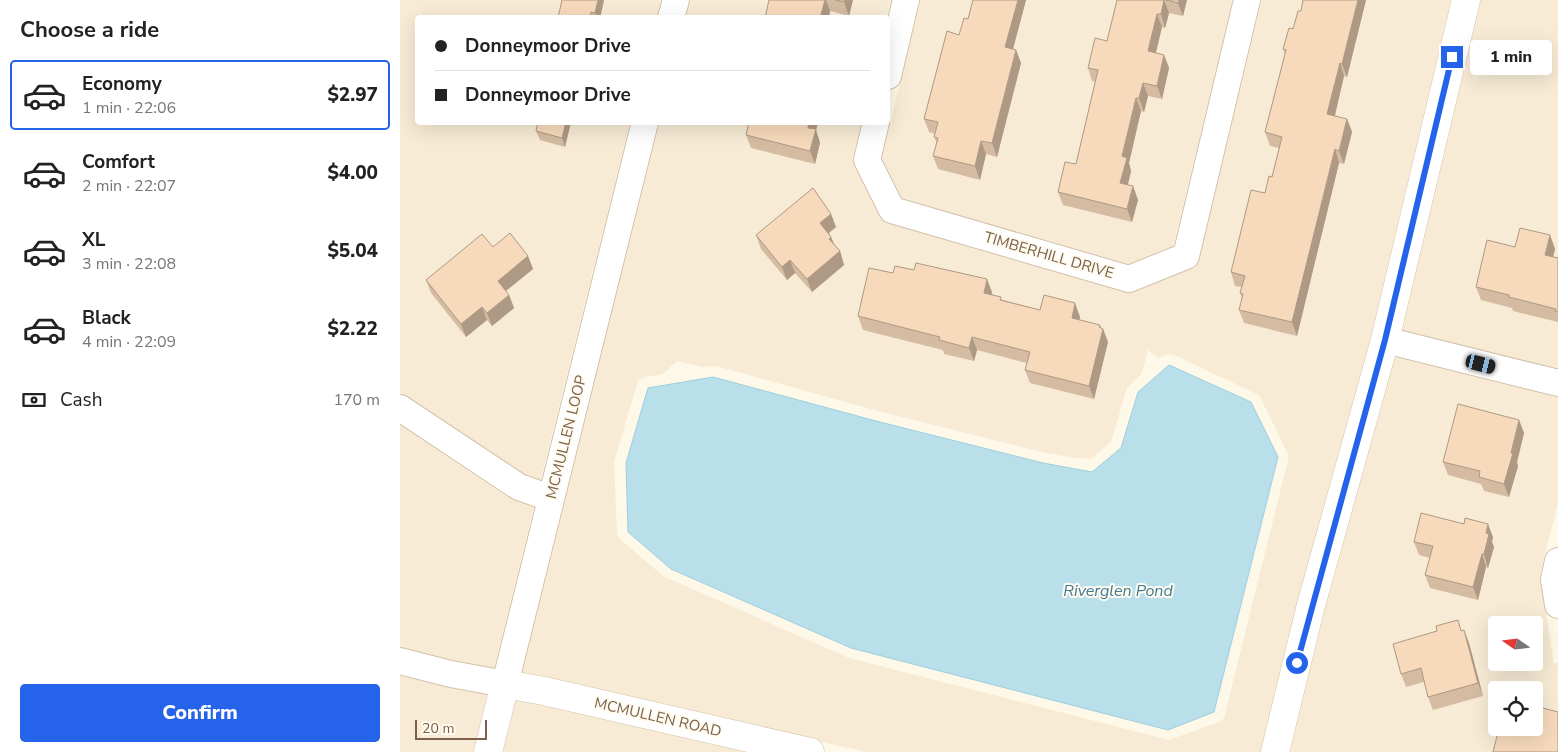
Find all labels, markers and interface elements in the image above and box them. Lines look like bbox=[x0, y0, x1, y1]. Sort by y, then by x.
text: Choose a ride bbox=[20, 15, 159, 45]
text: Donneymoor Drive bbox=[465, 33, 631, 59]
callout: 1 min bbox=[1470, 40, 1552, 74]
route end bbox=[1441, 46, 1463, 68]
text: 1 min bbox=[1490, 46, 1532, 68]
text: Economy bbox=[82, 71, 162, 97]
icon: car bbox=[22, 73, 67, 118]
text: $2.97 bbox=[327, 82, 378, 108]
text: Donneymoor Drive bbox=[465, 82, 631, 108]
text: 1 min · 22:06 bbox=[82, 97, 176, 119]
text: Comfort bbox=[82, 149, 155, 175]
icon: car bbox=[22, 151, 67, 196]
text: $4.00 bbox=[327, 160, 378, 186]
text: 2 min · 22:07 bbox=[82, 175, 176, 197]
text: XL bbox=[82, 227, 105, 253]
street label: TIMBERHILL DRIVE bbox=[982, 227, 1116, 283]
icon: car bbox=[22, 229, 67, 274]
text: $5.04 bbox=[327, 238, 378, 264]
text: 3 min · 22:08 bbox=[82, 253, 176, 275]
text: Black bbox=[82, 305, 131, 331]
icon: car bbox=[22, 307, 67, 352]
text: $2.22 bbox=[327, 316, 378, 342]
text: 4 min · 22:09 bbox=[82, 331, 176, 353]
car bbox=[1464, 353, 1497, 375]
street label: MCMULLEN LOOP bbox=[541, 373, 591, 501]
icon: cash bbox=[20, 386, 48, 414]
text: Cash bbox=[60, 387, 102, 413]
text: 170 m bbox=[333, 389, 380, 411]
water label: Riverglen Pond bbox=[1063, 580, 1173, 602]
north arrow bbox=[1488, 616, 1542, 671]
map controls bbox=[1488, 616, 1543, 736]
route start bbox=[1286, 652, 1308, 674]
button: locate bbox=[1488, 681, 1543, 736]
button: Confirm bbox=[20, 684, 380, 742]
street label: MCMULLEN ROAD bbox=[592, 693, 724, 741]
scale bar bbox=[415, 717, 488, 740]
text: 20 m bbox=[422, 719, 454, 738]

